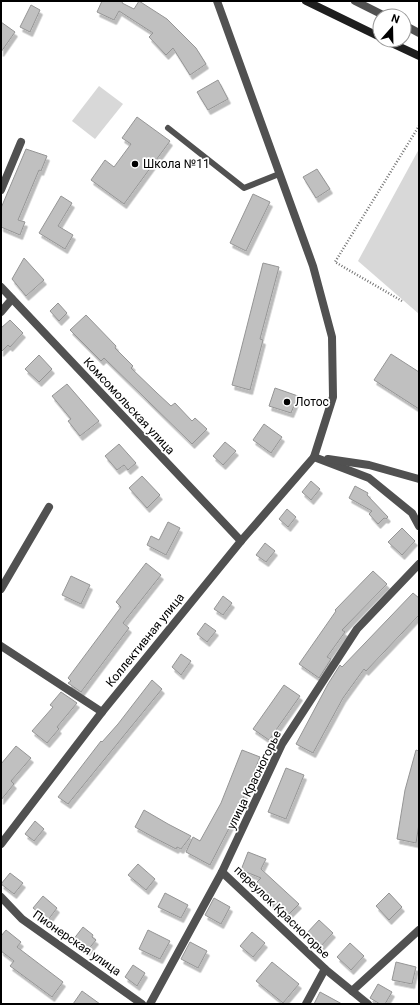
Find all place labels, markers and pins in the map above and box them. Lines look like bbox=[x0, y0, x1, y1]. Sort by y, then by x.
place label: Школа №11 bbox=[143, 157, 210, 171]
marker: Школа №11 bbox=[130, 159, 140, 169]
place label: Лотос bbox=[295, 395, 329, 409]
marker: Лотос bbox=[282, 397, 292, 407]

